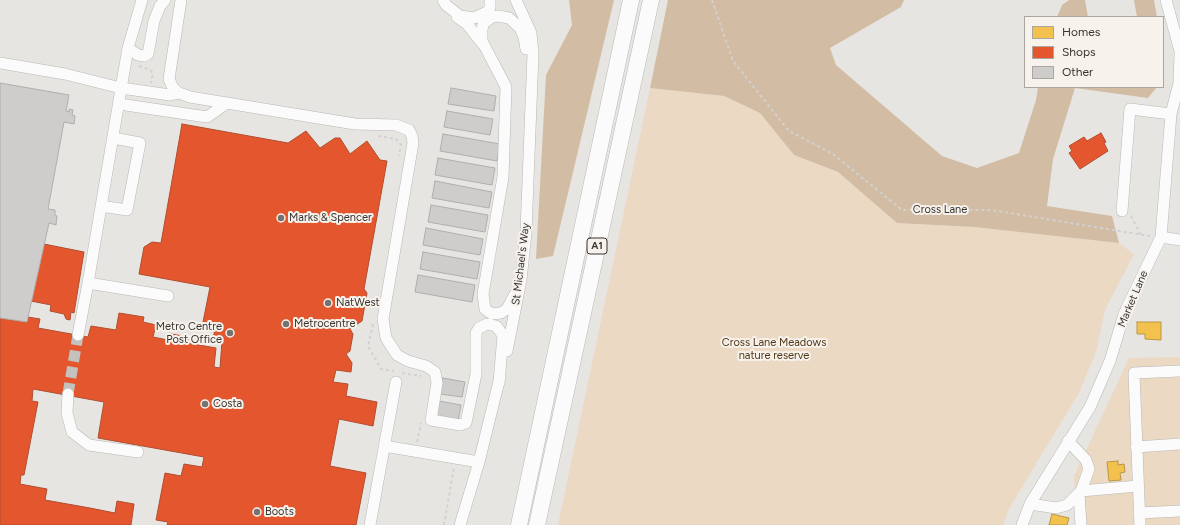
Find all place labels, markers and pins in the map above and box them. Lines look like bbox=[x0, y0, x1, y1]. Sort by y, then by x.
place label: Marks & Spencer bbox=[289, 211, 372, 225]
marker: Marks & Spencer bbox=[276, 213, 286, 223]
place label: NatWest bbox=[336, 296, 380, 310]
marker: NatWest bbox=[323, 298, 333, 308]
place label: Metrocentre bbox=[294, 317, 356, 331]
marker: Metrocentre bbox=[281, 319, 291, 329]
place label: Metro Centre Post Office bbox=[156, 320, 222, 346]
marker: Metro Centre Post Office bbox=[225, 328, 235, 338]
place label: Costa bbox=[213, 397, 242, 411]
marker: Costa bbox=[200, 399, 210, 409]
place label: Boots bbox=[265, 505, 294, 519]
marker: Boots bbox=[252, 507, 262, 517]

